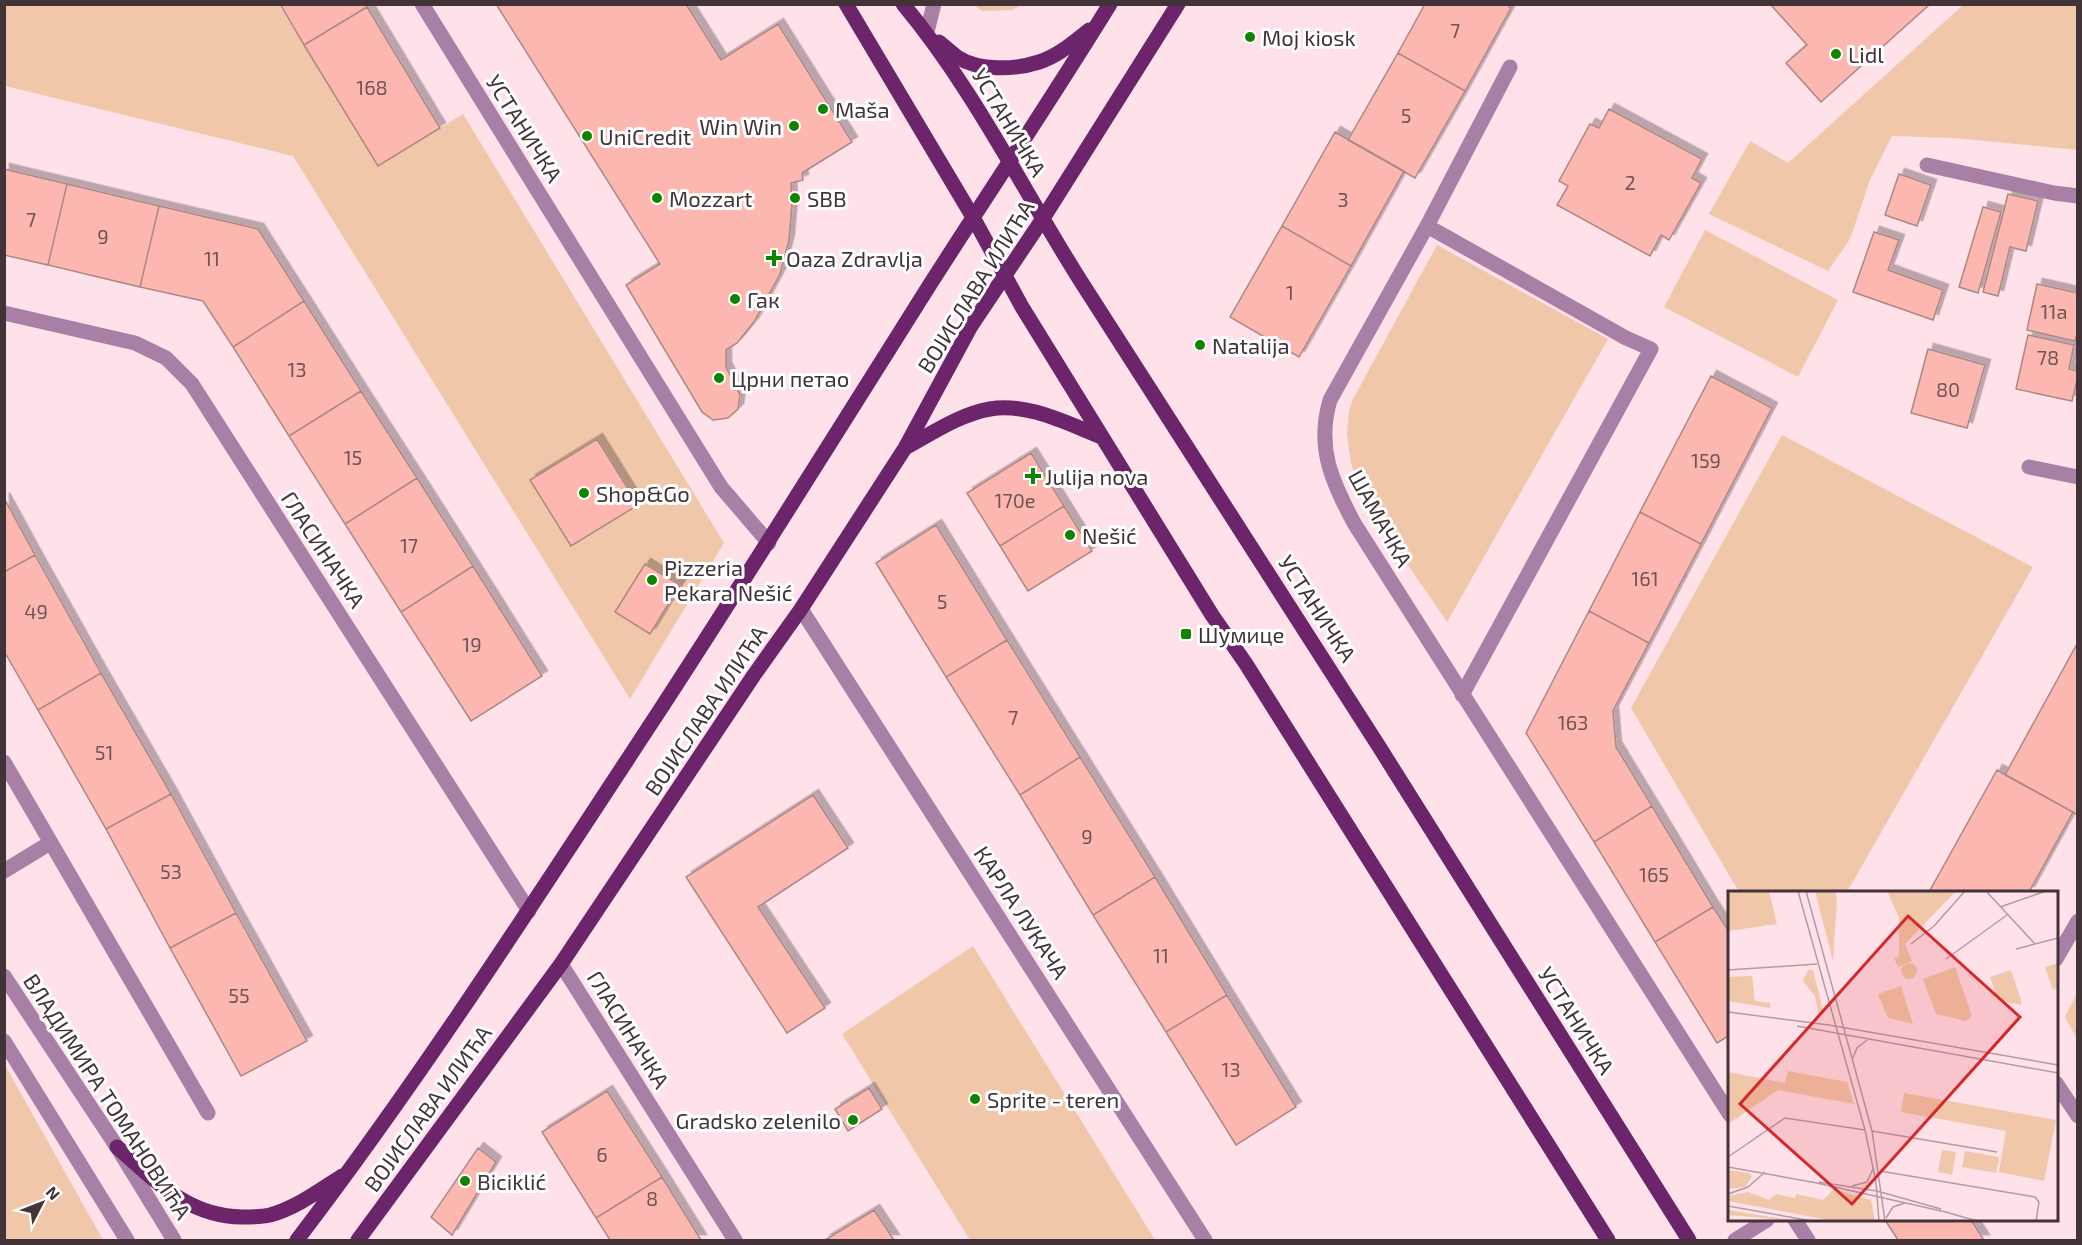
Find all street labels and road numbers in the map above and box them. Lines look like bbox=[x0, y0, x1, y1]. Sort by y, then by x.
street label: УСТАНИЧКА bbox=[967, 63, 1053, 181]
street label: УСТАНИЧКА bbox=[482, 69, 568, 187]
street label: ВОЈИСЛАВА ИЛИЋА bbox=[911, 195, 1039, 377]
street label: ШАМАЧКА bbox=[1344, 465, 1418, 571]
street label: ГЛАСИНАЧКА bbox=[277, 486, 371, 612]
street label: УСТАНИЧКА bbox=[1274, 550, 1362, 666]
street label: ВОЈИСЛАВА ИЛИЋА bbox=[639, 620, 772, 800]
street label: КАРЛА ЛУКАЧА bbox=[969, 841, 1075, 984]
street label: УСТАНИЧКА bbox=[1534, 961, 1620, 1079]
street label: ГЛАСИНАЧКА bbox=[583, 966, 676, 1093]
street label: ВЛАДИМИРА ТОМАНОВИЋА bbox=[19, 968, 197, 1224]
street label: ВОЈИСЛАВА ИЛИЋА bbox=[358, 1020, 496, 1196]

